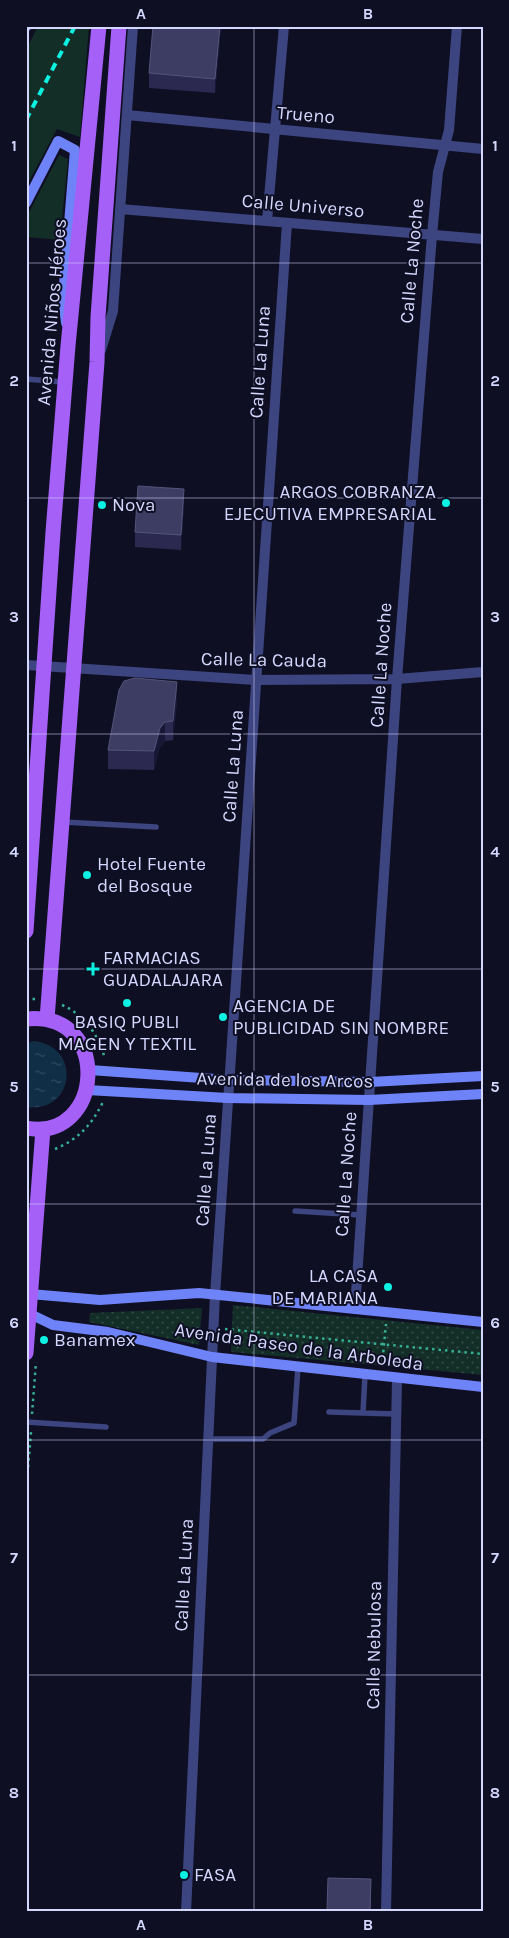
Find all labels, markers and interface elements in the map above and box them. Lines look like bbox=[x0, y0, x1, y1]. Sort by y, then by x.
text: A bbox=[136, 4, 146, 23]
text: B bbox=[363, 4, 373, 23]
street label: Trueno bbox=[276, 102, 336, 128]
text: 1 bbox=[11, 136, 17, 155]
text: 1 bbox=[492, 136, 498, 155]
street label: Calle Universo bbox=[241, 190, 365, 222]
street label: Calle La Noche bbox=[396, 198, 428, 324]
street label: Avenida Niños Héroes bbox=[33, 218, 71, 406]
street label: Calle La Luna bbox=[245, 305, 275, 419]
text: 2 bbox=[9, 371, 19, 390]
text: 2 bbox=[490, 371, 500, 390]
place label: ARGOS COBRANZA EJECUTIVA EMPRESARIAL bbox=[224, 481, 436, 525]
place label: Nova bbox=[112, 494, 155, 516]
marker: ARGOS COBRANZA EJECUTIVA EMPRESARIAL bbox=[440, 497, 452, 509]
marker: Nova bbox=[96, 499, 108, 511]
street label: Calle La Noche bbox=[366, 602, 396, 728]
text: 3 bbox=[9, 607, 19, 626]
text: 3 bbox=[490, 607, 500, 626]
street label: Calle La Cauda bbox=[201, 648, 327, 672]
street label: Calle La Luna bbox=[218, 709, 248, 823]
text: 4 bbox=[9, 842, 19, 861]
text: 4 bbox=[490, 842, 500, 861]
place label: Hotel Fuente del Bosque bbox=[97, 853, 206, 897]
marker: Hotel Fuente del Bosque bbox=[81, 869, 93, 881]
place label: FARMACIAS GUADALAJARA bbox=[103, 947, 223, 991]
marker: FARMACIAS GUADALAJARA bbox=[87, 963, 99, 975]
place label: AGENCIA DE PUBLICIDAD SIN NOMBRE bbox=[233, 995, 449, 1039]
marker: BASIQ PUBLI MAGEN Y TEXTIL bbox=[121, 997, 133, 1009]
place label: BASIQ PUBLI MAGEN Y TEXTIL bbox=[58, 1011, 196, 1055]
marker: AGENCIA DE PUBLICIDAD SIN NOMBRE bbox=[217, 1011, 229, 1023]
street label: Avenida de los Arcos bbox=[196, 1067, 374, 1093]
text: 5 bbox=[9, 1077, 19, 1096]
text: 5 bbox=[490, 1077, 500, 1096]
street label: Calle La Noche bbox=[331, 1111, 361, 1237]
street label: Calle La Luna bbox=[191, 1113, 221, 1227]
place label: LA CASA DE MARIANA bbox=[271, 1265, 378, 1309]
marker: LA CASA DE MARIANA bbox=[382, 1281, 394, 1293]
text: 6 bbox=[9, 1313, 19, 1332]
text: 6 bbox=[490, 1313, 500, 1332]
street label: Avenida Paseo de la Arboleda bbox=[173, 1319, 425, 1375]
place label: Banamex bbox=[54, 1329, 136, 1351]
marker: Banamex bbox=[38, 1334, 50, 1346]
street label: Calle La Luna bbox=[170, 1518, 198, 1632]
text: 7 bbox=[10, 1548, 18, 1567]
text: 7 bbox=[491, 1548, 499, 1567]
street label: Calle Nebulosa bbox=[362, 1580, 386, 1710]
text: 8 bbox=[9, 1783, 19, 1802]
text: 8 bbox=[490, 1783, 500, 1802]
place label: FASA bbox=[194, 1864, 236, 1886]
marker: FASA bbox=[178, 1869, 190, 1881]
text: A bbox=[136, 1915, 146, 1934]
text: B bbox=[363, 1915, 373, 1934]

